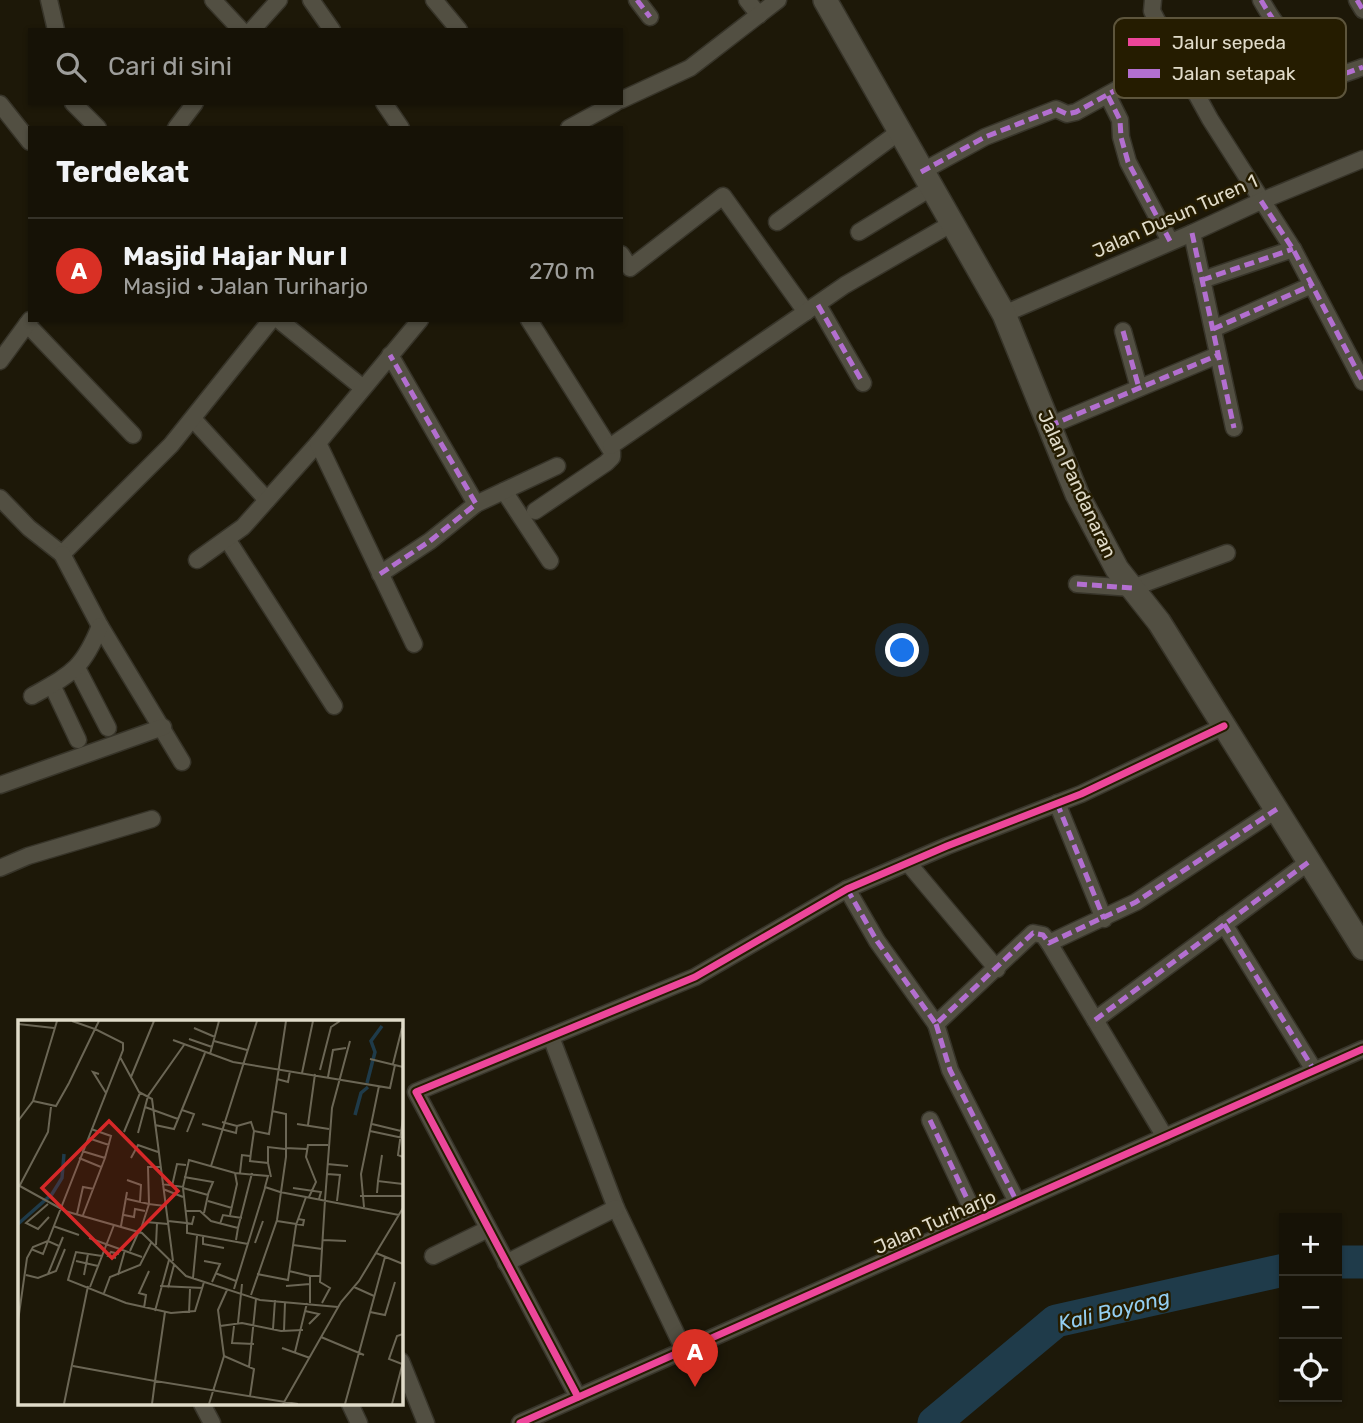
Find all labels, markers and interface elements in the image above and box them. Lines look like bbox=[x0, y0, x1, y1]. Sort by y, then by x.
legend bbox=[1114, 18, 1346, 98]
search box bbox=[28, 28, 623, 105]
text: Jalur sepeda bbox=[1172, 31, 1286, 54]
icon: search bbox=[52, 48, 90, 86]
text: Cari di sini bbox=[108, 51, 232, 82]
text: Jalan setapak bbox=[1172, 62, 1296, 85]
text: Terdekat bbox=[56, 154, 189, 190]
street label: Jalan Dusun Turen 1 bbox=[1089, 169, 1261, 263]
text: Masjid Hajar Nur I bbox=[123, 241, 348, 272]
text: A bbox=[71, 257, 87, 285]
text: 270 m bbox=[529, 257, 595, 285]
text: Masjid · Jalan Turiharjo bbox=[123, 272, 368, 300]
street label: Jalan Pandanaran bbox=[1033, 406, 1121, 562]
your location bbox=[885, 633, 919, 667]
inset map bbox=[18, 1020, 402, 1406]
street label: Jalan Turiharjo bbox=[870, 1185, 1000, 1259]
map controls bbox=[1279, 1213, 1342, 1402]
button: + bbox=[1279, 1213, 1342, 1276]
button: − bbox=[1279, 1276, 1342, 1339]
water label: Kali Boyong bbox=[1056, 1284, 1172, 1336]
pin: A bbox=[672, 1329, 718, 1387]
button: locate bbox=[1279, 1339, 1342, 1402]

